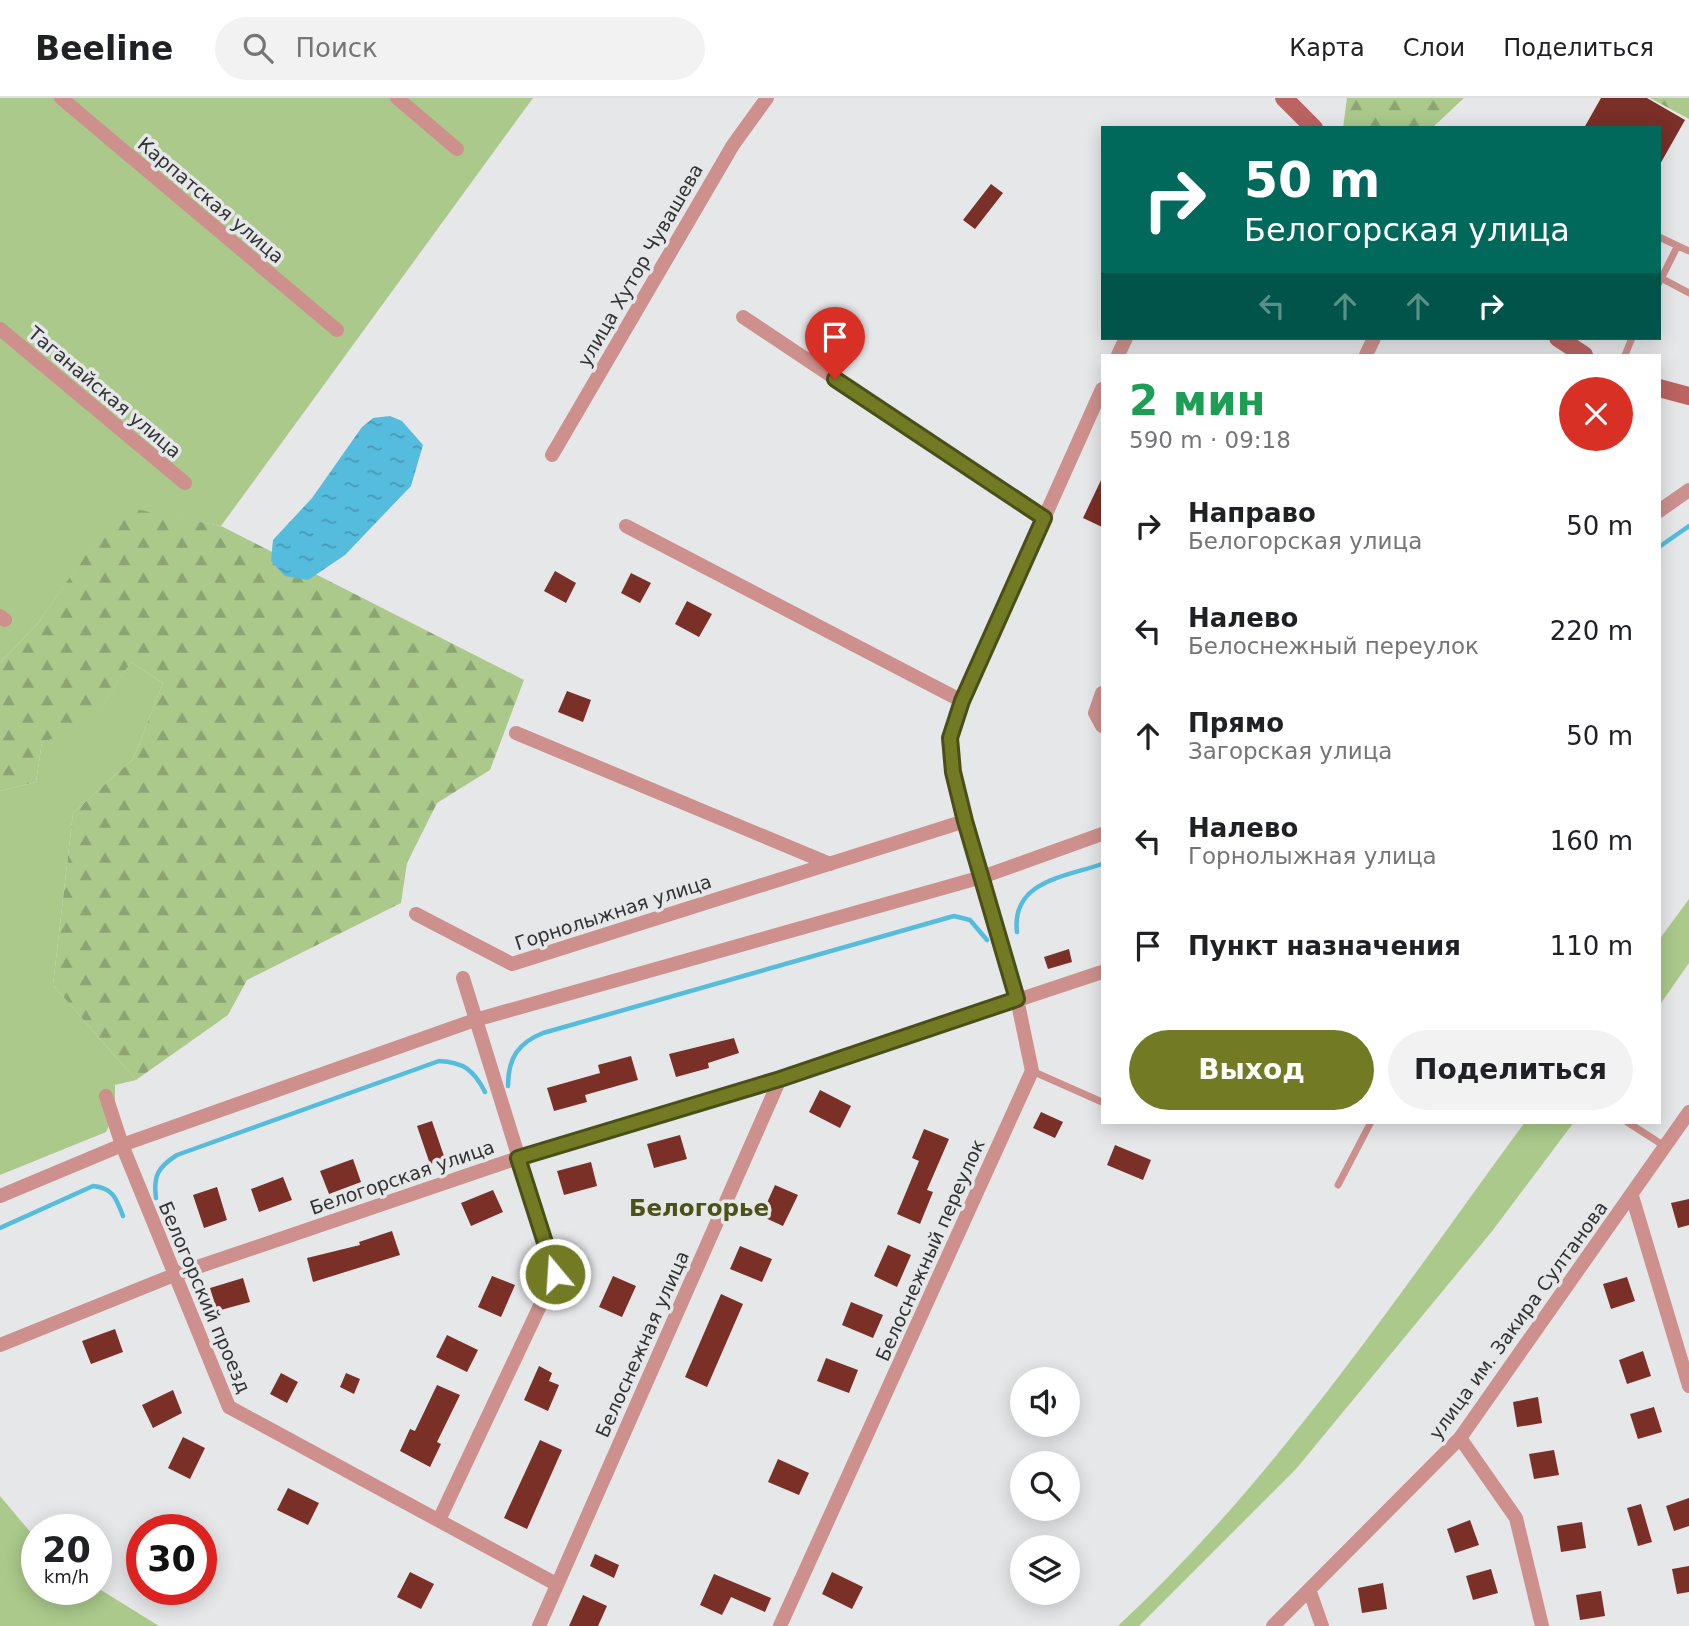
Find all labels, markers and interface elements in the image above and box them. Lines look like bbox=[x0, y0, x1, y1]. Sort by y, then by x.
search box bbox=[215, 17, 705, 80]
text: Beeline bbox=[35, 29, 173, 68]
icon: search bbox=[239, 29, 277, 67]
text: Поиск bbox=[295, 33, 378, 63]
text: Карта bbox=[1289, 34, 1365, 62]
text: Слои bbox=[1403, 34, 1465, 62]
text: Поделиться bbox=[1503, 34, 1654, 62]
street label: Карпатская улица bbox=[134, 133, 288, 267]
text: 50 m bbox=[1244, 152, 1380, 209]
icon: right bbox=[1129, 154, 1220, 245]
street label: улица Хутор Чувашева bbox=[573, 160, 707, 370]
text: Белогорская улица bbox=[1244, 211, 1570, 249]
icon: left bbox=[1253, 287, 1291, 325]
icon: ahead bbox=[1326, 287, 1364, 325]
icon: ahead bbox=[1399, 287, 1437, 325]
icon: right bbox=[1472, 287, 1510, 325]
pin bbox=[805, 307, 865, 379]
icon: arrive bbox=[816, 318, 854, 356]
street label: Таганайская улица bbox=[23, 321, 186, 462]
text: 2 мин bbox=[1129, 376, 1266, 425]
button: close bbox=[1559, 377, 1633, 451]
text: 590 m · 09:18 bbox=[1129, 427, 1291, 453]
text: Направо bbox=[1188, 498, 1316, 528]
icon: right bbox=[1129, 507, 1167, 545]
text: 50 m bbox=[1566, 511, 1633, 541]
text: Белогорская улица bbox=[1188, 528, 1422, 554]
text: Налево bbox=[1188, 603, 1298, 633]
icon: left bbox=[1129, 612, 1167, 650]
text: 220 m bbox=[1550, 616, 1633, 646]
text: Белоснежный переулок bbox=[1188, 633, 1479, 659]
text: Прямо bbox=[1188, 708, 1284, 738]
icon: ahead bbox=[1129, 717, 1167, 755]
text: 50 m bbox=[1566, 721, 1633, 751]
text: Загорская улица bbox=[1188, 738, 1392, 764]
text: Налево bbox=[1188, 813, 1298, 843]
icon: left bbox=[1129, 822, 1167, 860]
text: 160 m bbox=[1550, 826, 1633, 856]
text: Горнолыжная улица bbox=[1188, 843, 1437, 869]
street label: Горнолыжная улица bbox=[512, 870, 714, 954]
icon: arrive bbox=[1129, 927, 1167, 965]
text: Пункт назначения bbox=[1188, 931, 1461, 961]
text: 110 m bbox=[1550, 931, 1633, 961]
button: Выход bbox=[1129, 1030, 1374, 1110]
button: Поделиться bbox=[1388, 1030, 1633, 1110]
street label: Белогорская улица bbox=[307, 1135, 497, 1219]
street label: Белоснежный переулок bbox=[871, 1136, 989, 1364]
district label: Белогорье bbox=[629, 1195, 769, 1221]
street label: улица им. Закира Султанова bbox=[1424, 1197, 1612, 1443]
street label: Белогорский проезд bbox=[155, 1198, 255, 1396]
position arrow bbox=[518, 1237, 592, 1311]
street label: Белоснежная улица bbox=[591, 1247, 693, 1441]
map controls bbox=[1010, 1367, 1080, 1605]
button: sound bbox=[1010, 1367, 1080, 1437]
button: search bbox=[1010, 1451, 1080, 1521]
speed limit sign: 30 bbox=[126, 1514, 217, 1605]
text: 20 bbox=[42, 1530, 91, 1570]
button: layers bbox=[1010, 1535, 1080, 1605]
text: km/h bbox=[44, 1566, 89, 1587]

